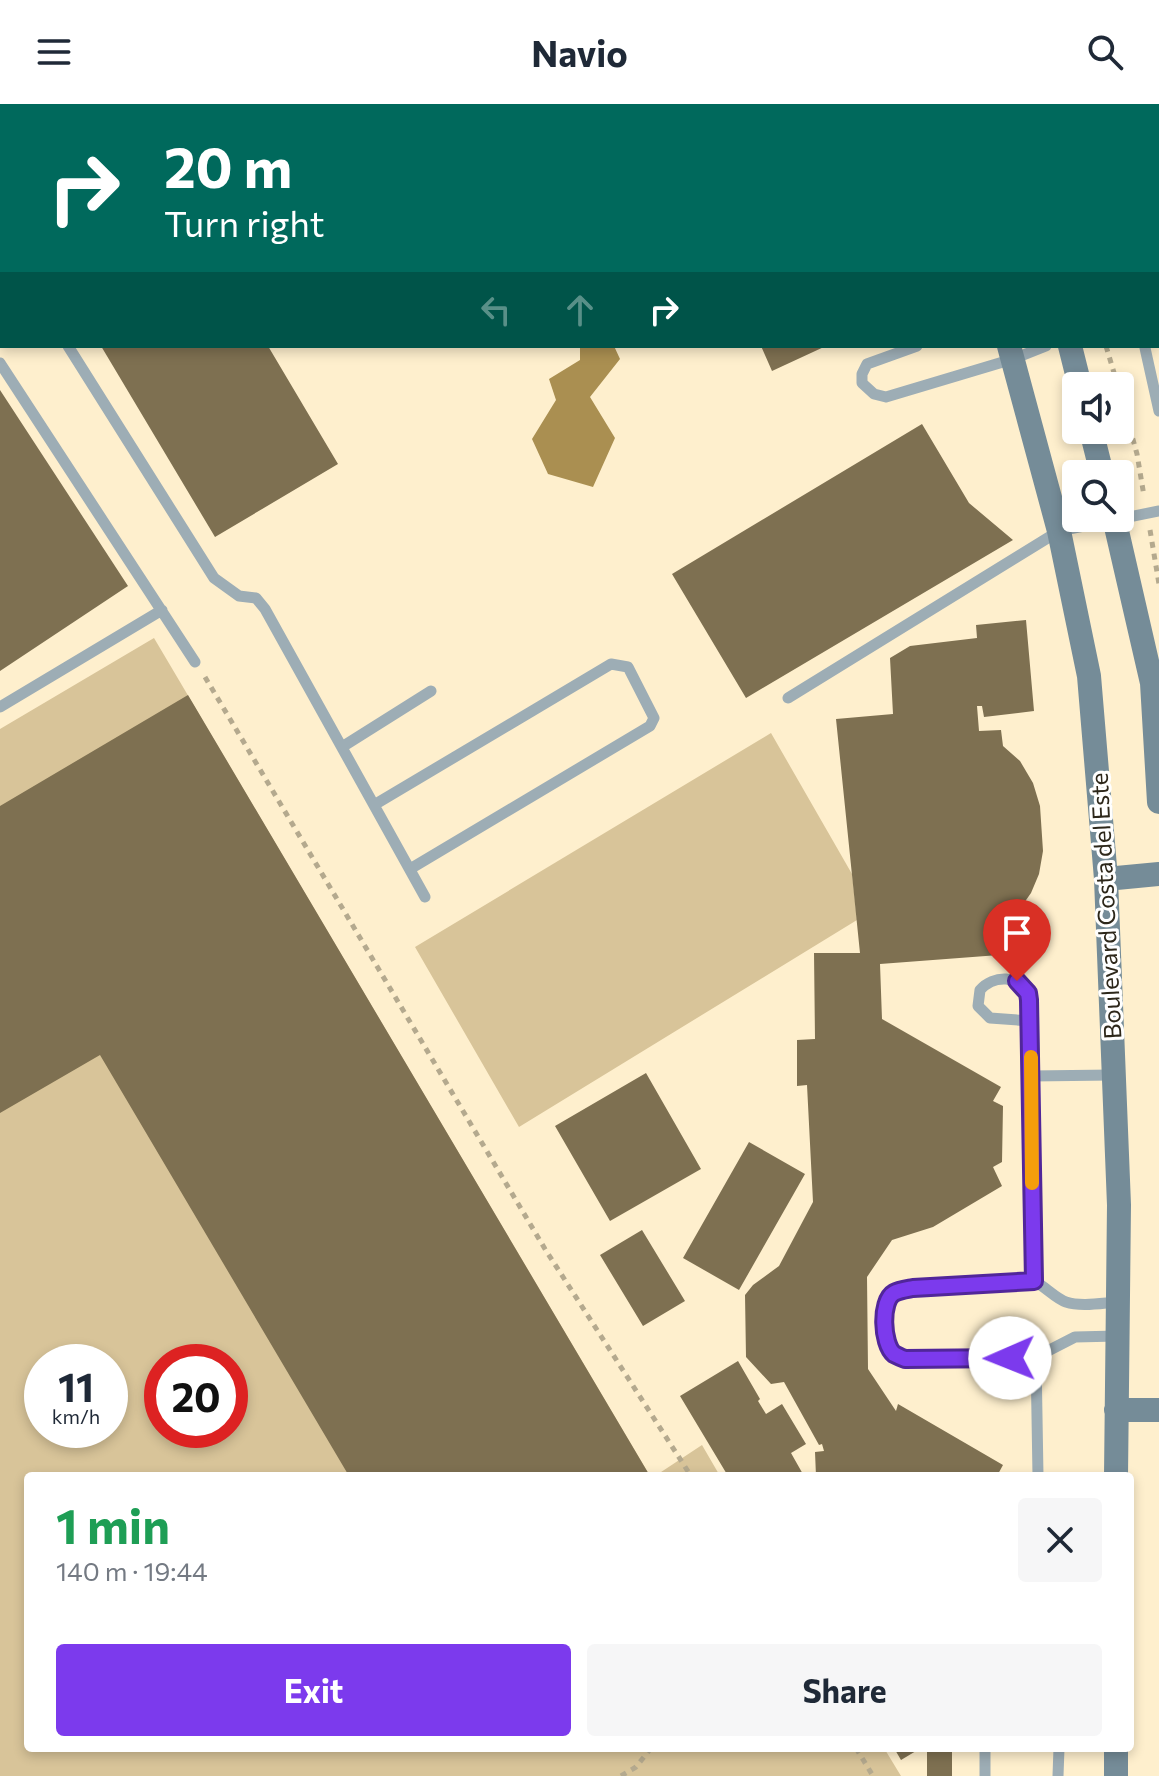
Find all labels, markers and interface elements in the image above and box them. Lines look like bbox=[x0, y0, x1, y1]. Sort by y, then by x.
icon: menu bbox=[32, 30, 76, 74]
text: Navio bbox=[531, 30, 628, 74]
icon: search bbox=[1083, 30, 1127, 74]
text: 20 m bbox=[164, 131, 292, 200]
icon: right bbox=[32, 136, 136, 240]
text: Turn right bbox=[164, 200, 325, 244]
icon: left bbox=[474, 288, 518, 332]
icon: ahead bbox=[558, 288, 602, 332]
icon: right bbox=[642, 288, 686, 332]
map controls bbox=[1062, 372, 1134, 532]
button: sound bbox=[1062, 372, 1134, 444]
button: search bbox=[1062, 460, 1134, 532]
street label: Boulevard Costa del Este bbox=[1084, 772, 1126, 1040]
pin bbox=[983, 899, 1051, 981]
icon: arrive bbox=[995, 911, 1039, 955]
position arrow bbox=[968, 1316, 1052, 1400]
speed limit sign: 20 bbox=[144, 1344, 248, 1448]
text: 11 bbox=[58, 1361, 94, 1410]
text: km/h bbox=[52, 1404, 100, 1428]
text: 1 min bbox=[56, 1495, 170, 1554]
button: close bbox=[1018, 1498, 1102, 1582]
text: 140 m · 19:44 bbox=[56, 1555, 208, 1586]
button: Exit bbox=[56, 1644, 571, 1736]
button: Share bbox=[587, 1644, 1102, 1736]

